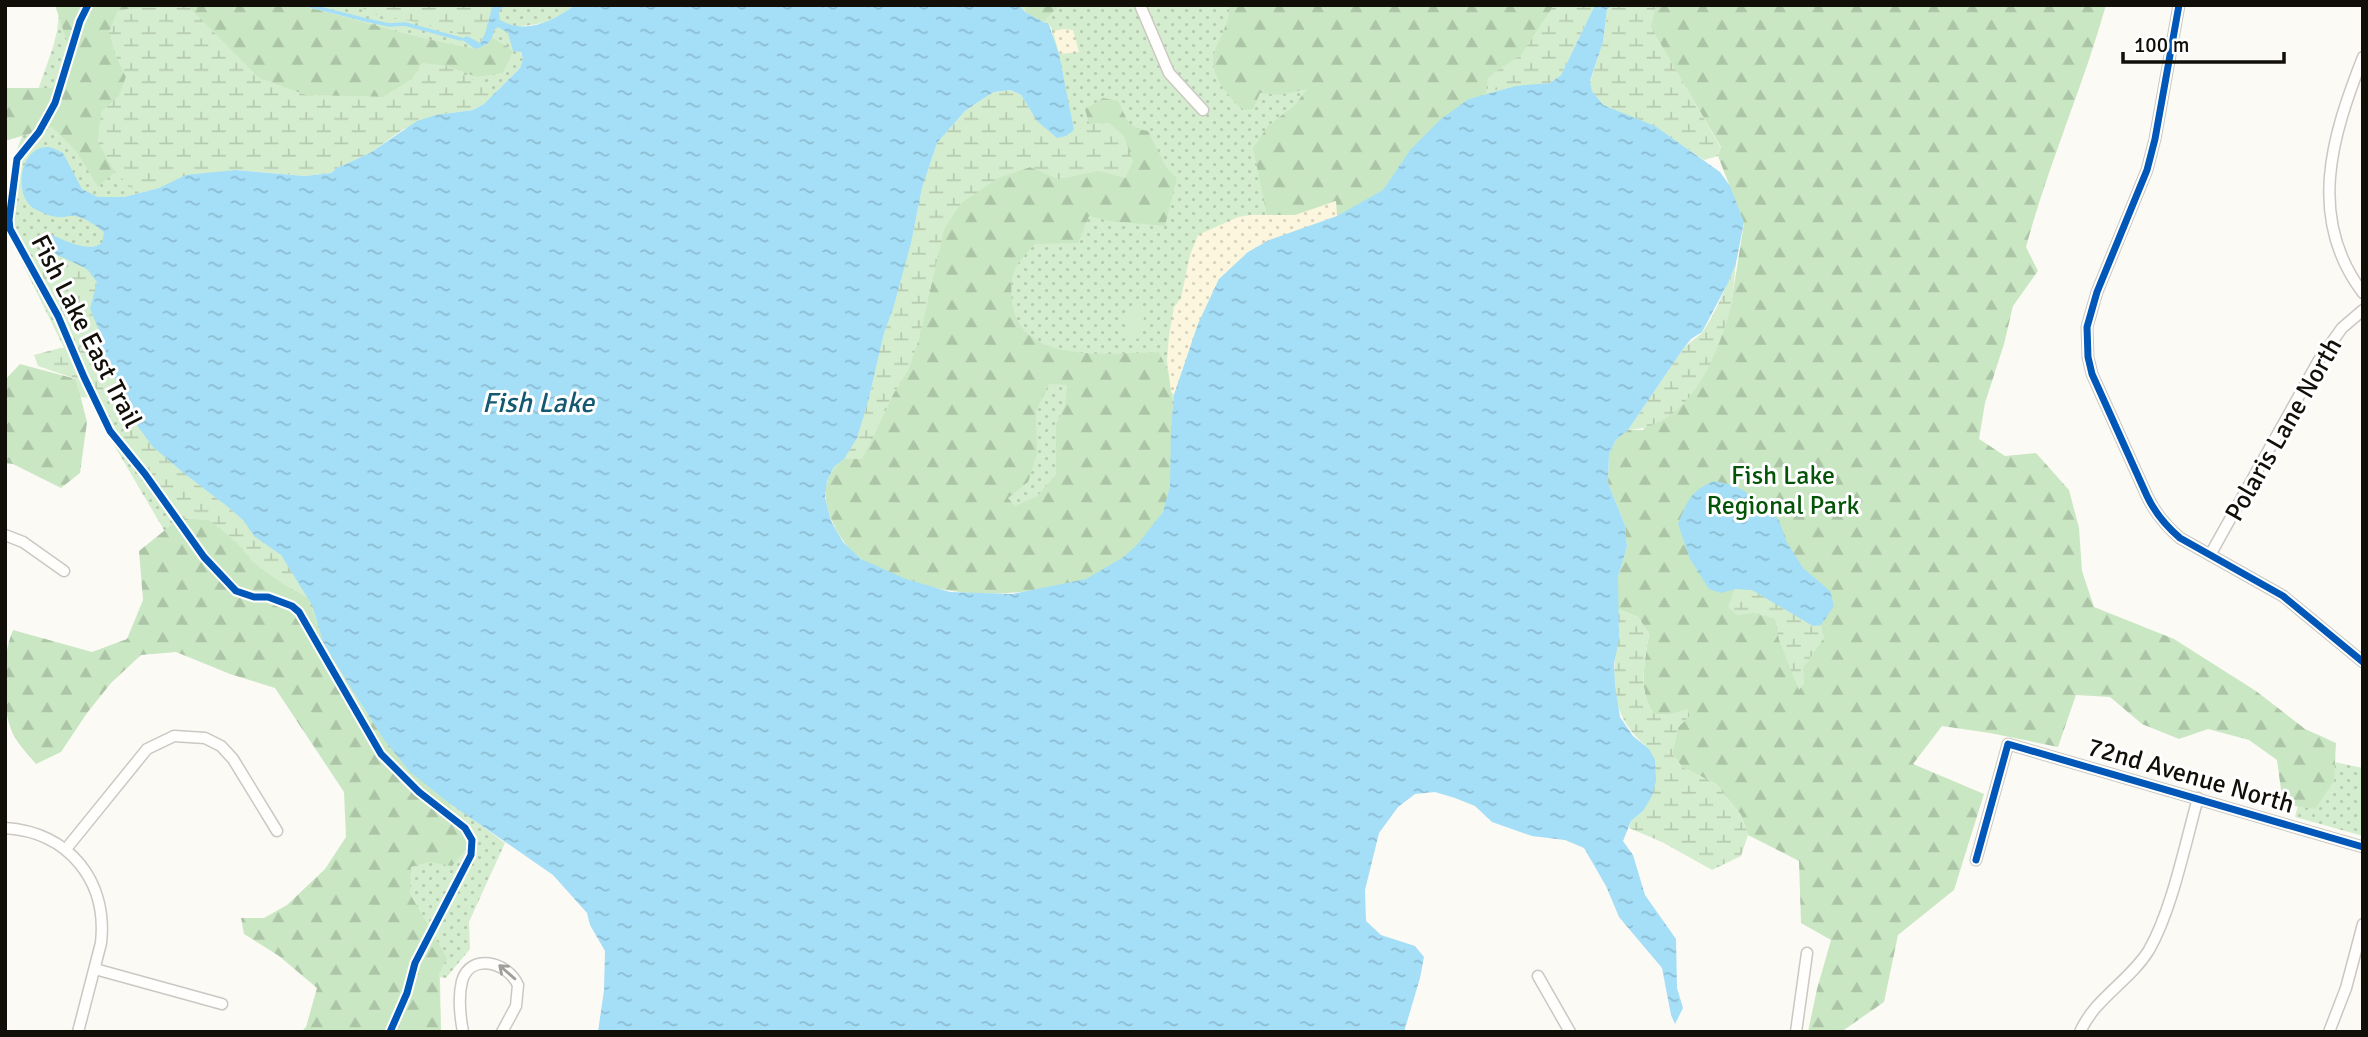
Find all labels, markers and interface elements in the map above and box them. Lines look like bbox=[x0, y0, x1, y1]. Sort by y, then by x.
scale bar bbox=[2123, 21, 2284, 65]
text: 100 m bbox=[2134, 32, 2189, 58]
street label: Fish Lake East Trail bbox=[24, 230, 149, 433]
street label: Polaris Lane North bbox=[2218, 332, 2349, 527]
water label: Fish Lake bbox=[482, 386, 596, 420]
park label: Fish Lake Regional Park bbox=[1706, 460, 1860, 522]
street label: 72nd Avenue North bbox=[2084, 731, 2298, 821]
one-way arrow bbox=[498, 964, 516, 980]

